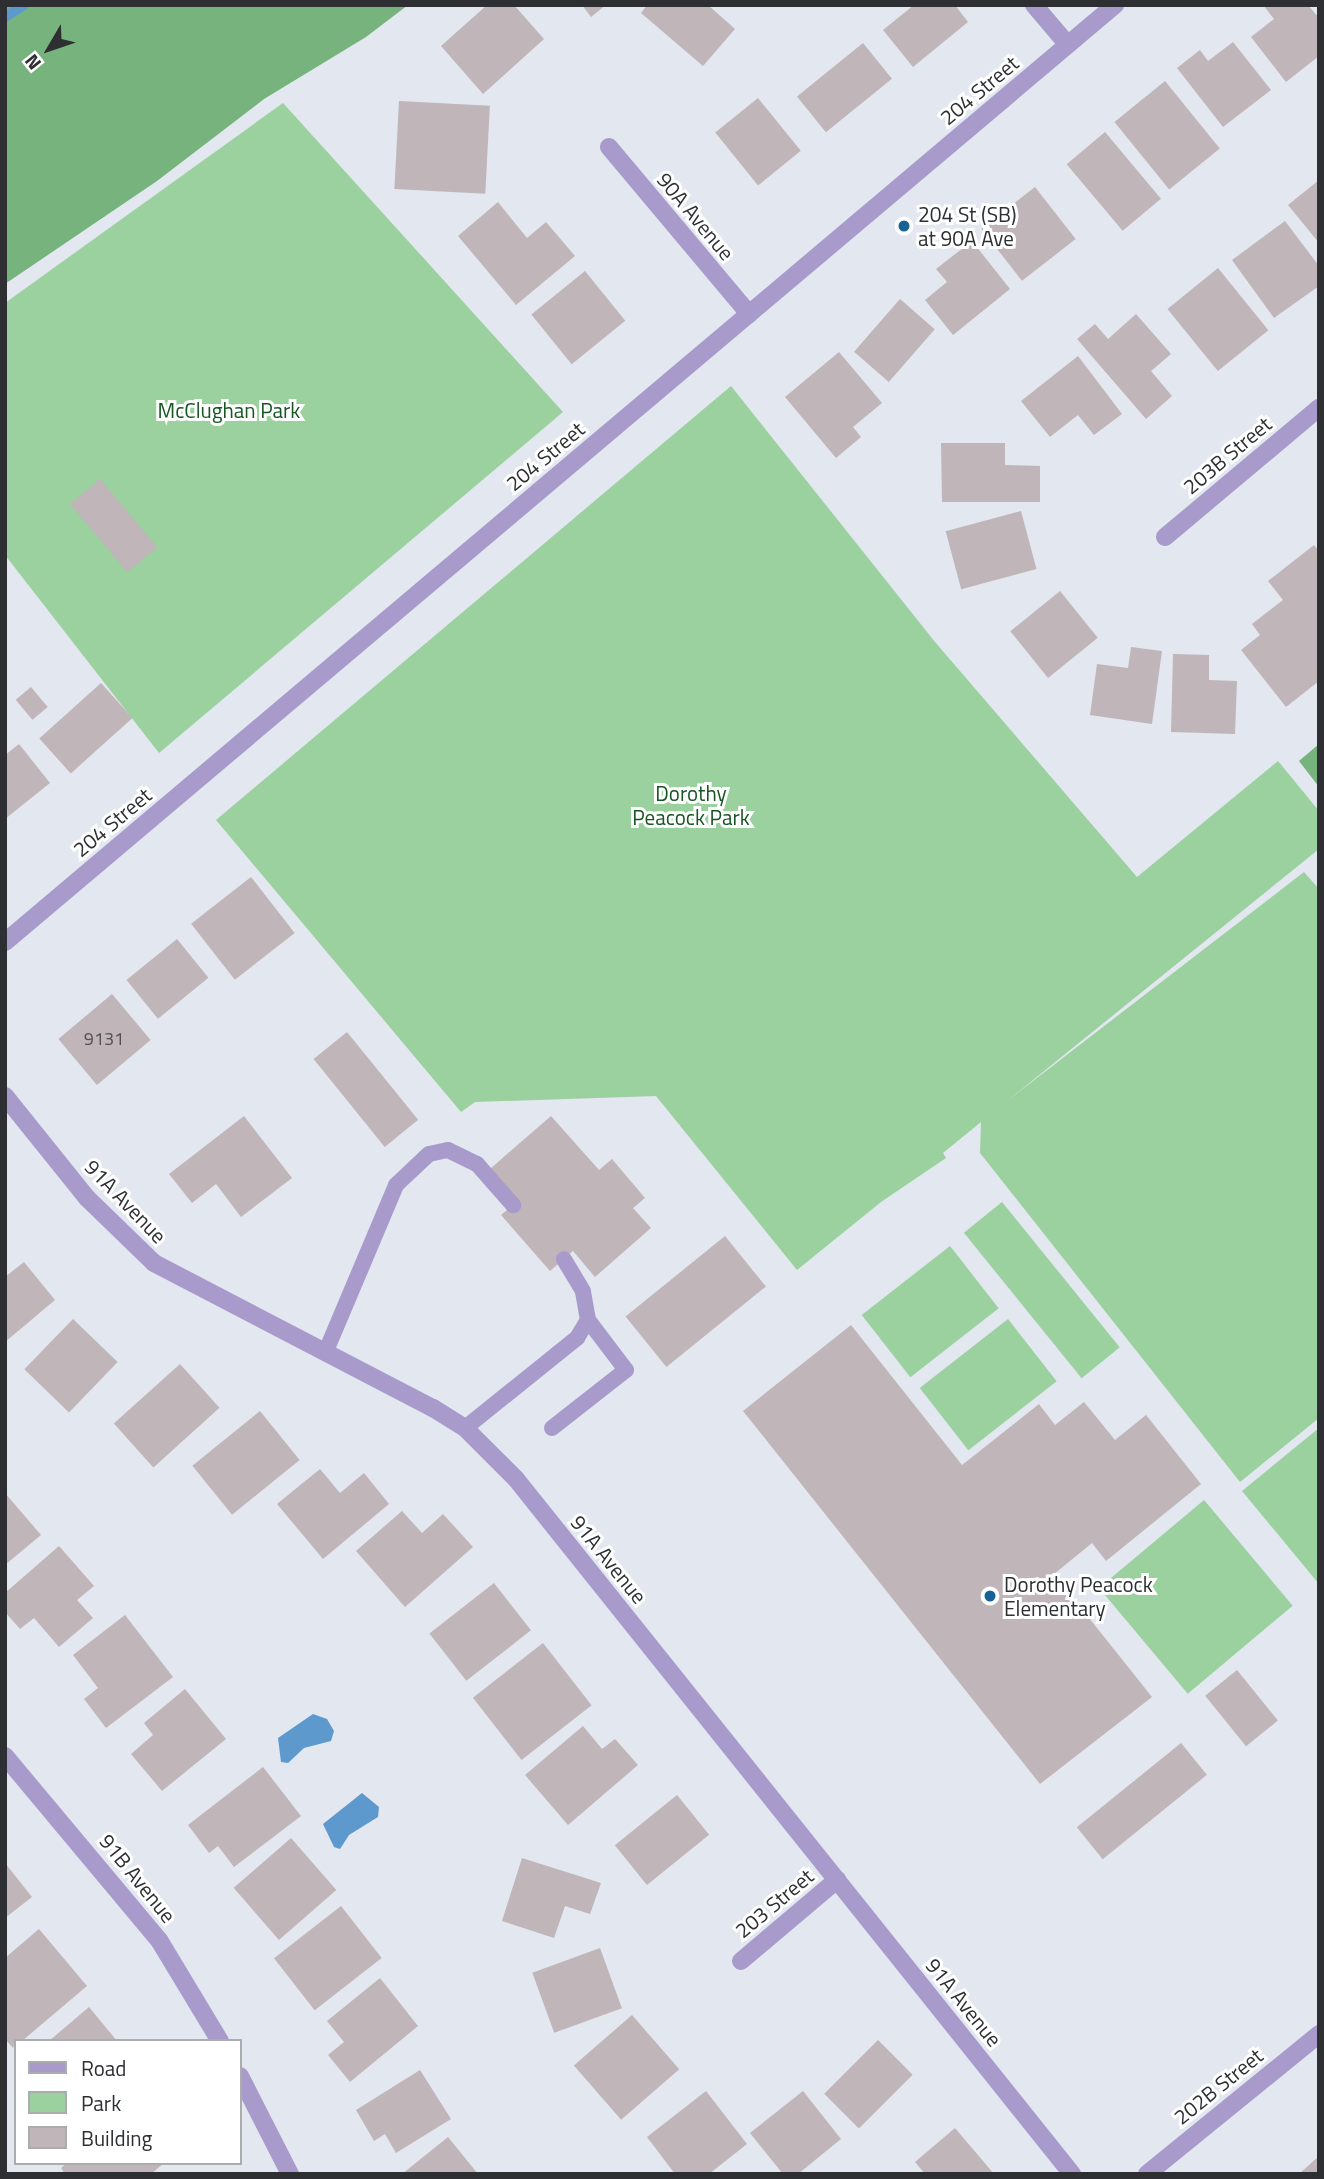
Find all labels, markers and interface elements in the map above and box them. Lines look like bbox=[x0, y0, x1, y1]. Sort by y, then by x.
north arrow bbox=[14, 14, 84, 84]
text: N bbox=[17, 48, 48, 77]
street label: 204 Street bbox=[935, 50, 1023, 130]
street label: 90A Avenue bbox=[652, 167, 740, 265]
place label: 204 St (SB) at 90A Ave bbox=[918, 201, 1016, 251]
marker: 204 St (SB) at 90A Ave bbox=[896, 218, 912, 234]
park label: McClughan Park bbox=[158, 397, 300, 423]
street label: 203B Street bbox=[1178, 411, 1276, 499]
street label: 204 Street bbox=[501, 416, 589, 496]
park label: Dorothy Peacock Park bbox=[632, 780, 750, 830]
street label: 204 Street bbox=[68, 782, 156, 862]
house number: 9131 bbox=[84, 1028, 124, 1050]
street label: 91A Avenue bbox=[80, 1154, 172, 1248]
street label: 91A Avenue bbox=[566, 1510, 652, 1608]
place label: Dorothy Peacock Elementary bbox=[1004, 1571, 1153, 1621]
marker: Dorothy Peacock Elementary bbox=[982, 1588, 998, 1604]
street label: 91B Avenue bbox=[95, 1829, 181, 1927]
street label: 203 Street bbox=[730, 1863, 818, 1943]
street label: 91A Avenue bbox=[921, 1953, 1007, 2051]
legend bbox=[14, 2039, 242, 2165]
street label: 202B Street bbox=[1169, 2043, 1267, 2129]
text: Road bbox=[81, 2052, 126, 2084]
text: Park bbox=[81, 2087, 121, 2119]
text: Building bbox=[81, 2122, 152, 2154]

